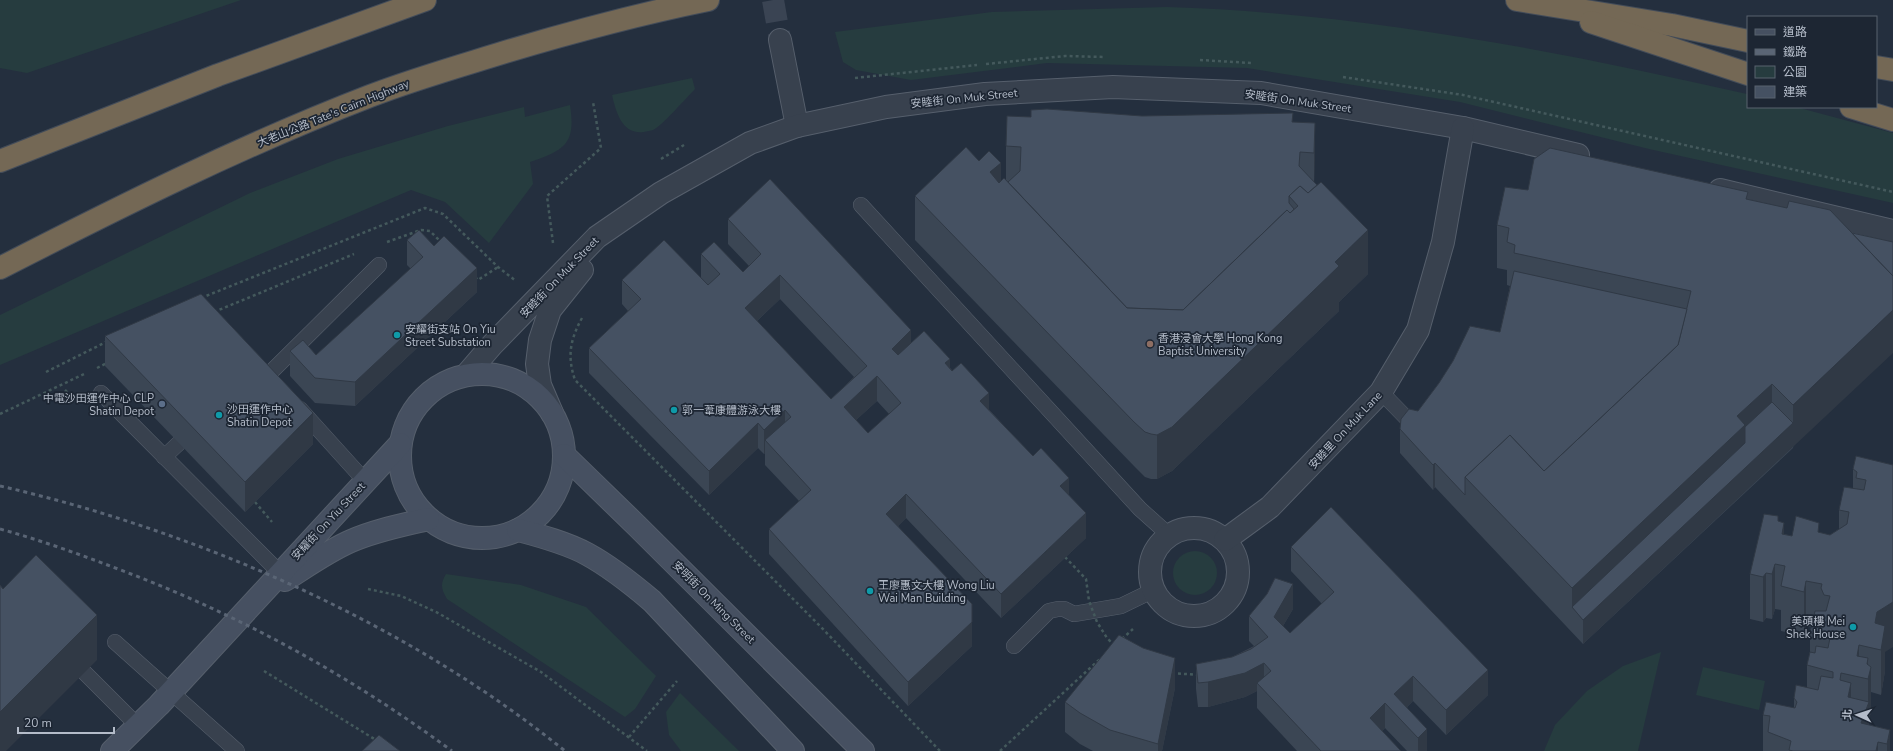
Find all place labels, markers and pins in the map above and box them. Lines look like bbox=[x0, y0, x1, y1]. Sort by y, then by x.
place label: 安耀街支站 On Yiu Street Substation bbox=[405, 322, 496, 350]
marker: 安耀街支站 On Yiu Street Substation bbox=[392, 330, 402, 340]
place label: 香港浸會大學 Hong Kong Baptist University bbox=[1158, 331, 1282, 359]
marker: 香港浸會大學 Hong Kong Baptist University bbox=[1145, 339, 1155, 349]
place label: 中電沙田運作中心 CLP Shatin Depot bbox=[43, 391, 154, 419]
marker: 中電沙田運作中心 CLP Shatin Depot bbox=[157, 399, 167, 409]
place label: 沙田運作中心 Shatin Depot bbox=[227, 402, 293, 430]
place label: 郭一葦康體游泳大樓 bbox=[682, 403, 781, 418]
marker: 郭一葦康體游泳大樓 bbox=[669, 405, 679, 415]
marker: 沙田運作中心 Shatin Depot bbox=[214, 410, 224, 420]
place label: 王廖惠文大樓 Wong Liu Wai Man Building bbox=[878, 578, 995, 606]
marker: 王廖惠文大樓 Wong Liu Wai Man Building bbox=[865, 586, 875, 596]
place label: 美碩樓 Mei Shek House bbox=[1786, 614, 1845, 642]
marker: 美碩樓 Mei Shek House bbox=[1848, 622, 1858, 632]

